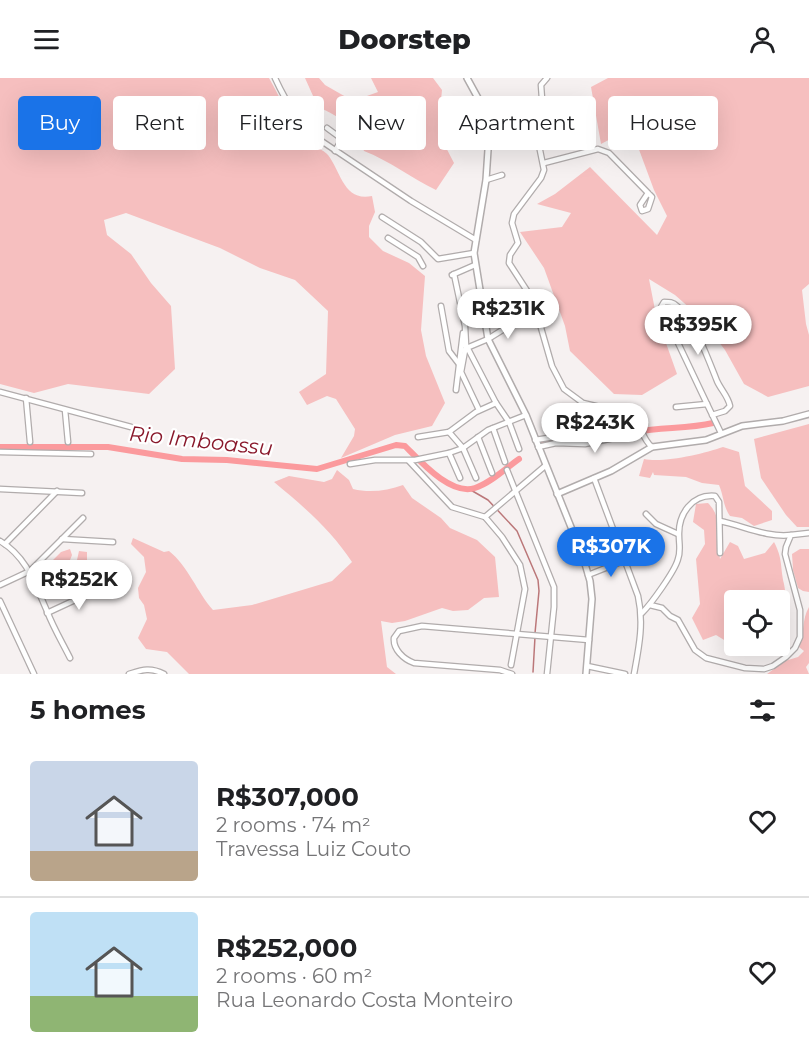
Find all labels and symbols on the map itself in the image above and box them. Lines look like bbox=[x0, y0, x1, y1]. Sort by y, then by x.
pin: R$231K bbox=[459, 289, 557, 340]
pin: R$395K bbox=[649, 305, 747, 356]
pin: R$243K bbox=[546, 403, 644, 454]
water label: Rio Imboassu bbox=[128, 421, 274, 460]
pin: R$307K bbox=[562, 527, 660, 578]
pin: R$252K bbox=[30, 560, 128, 611]

